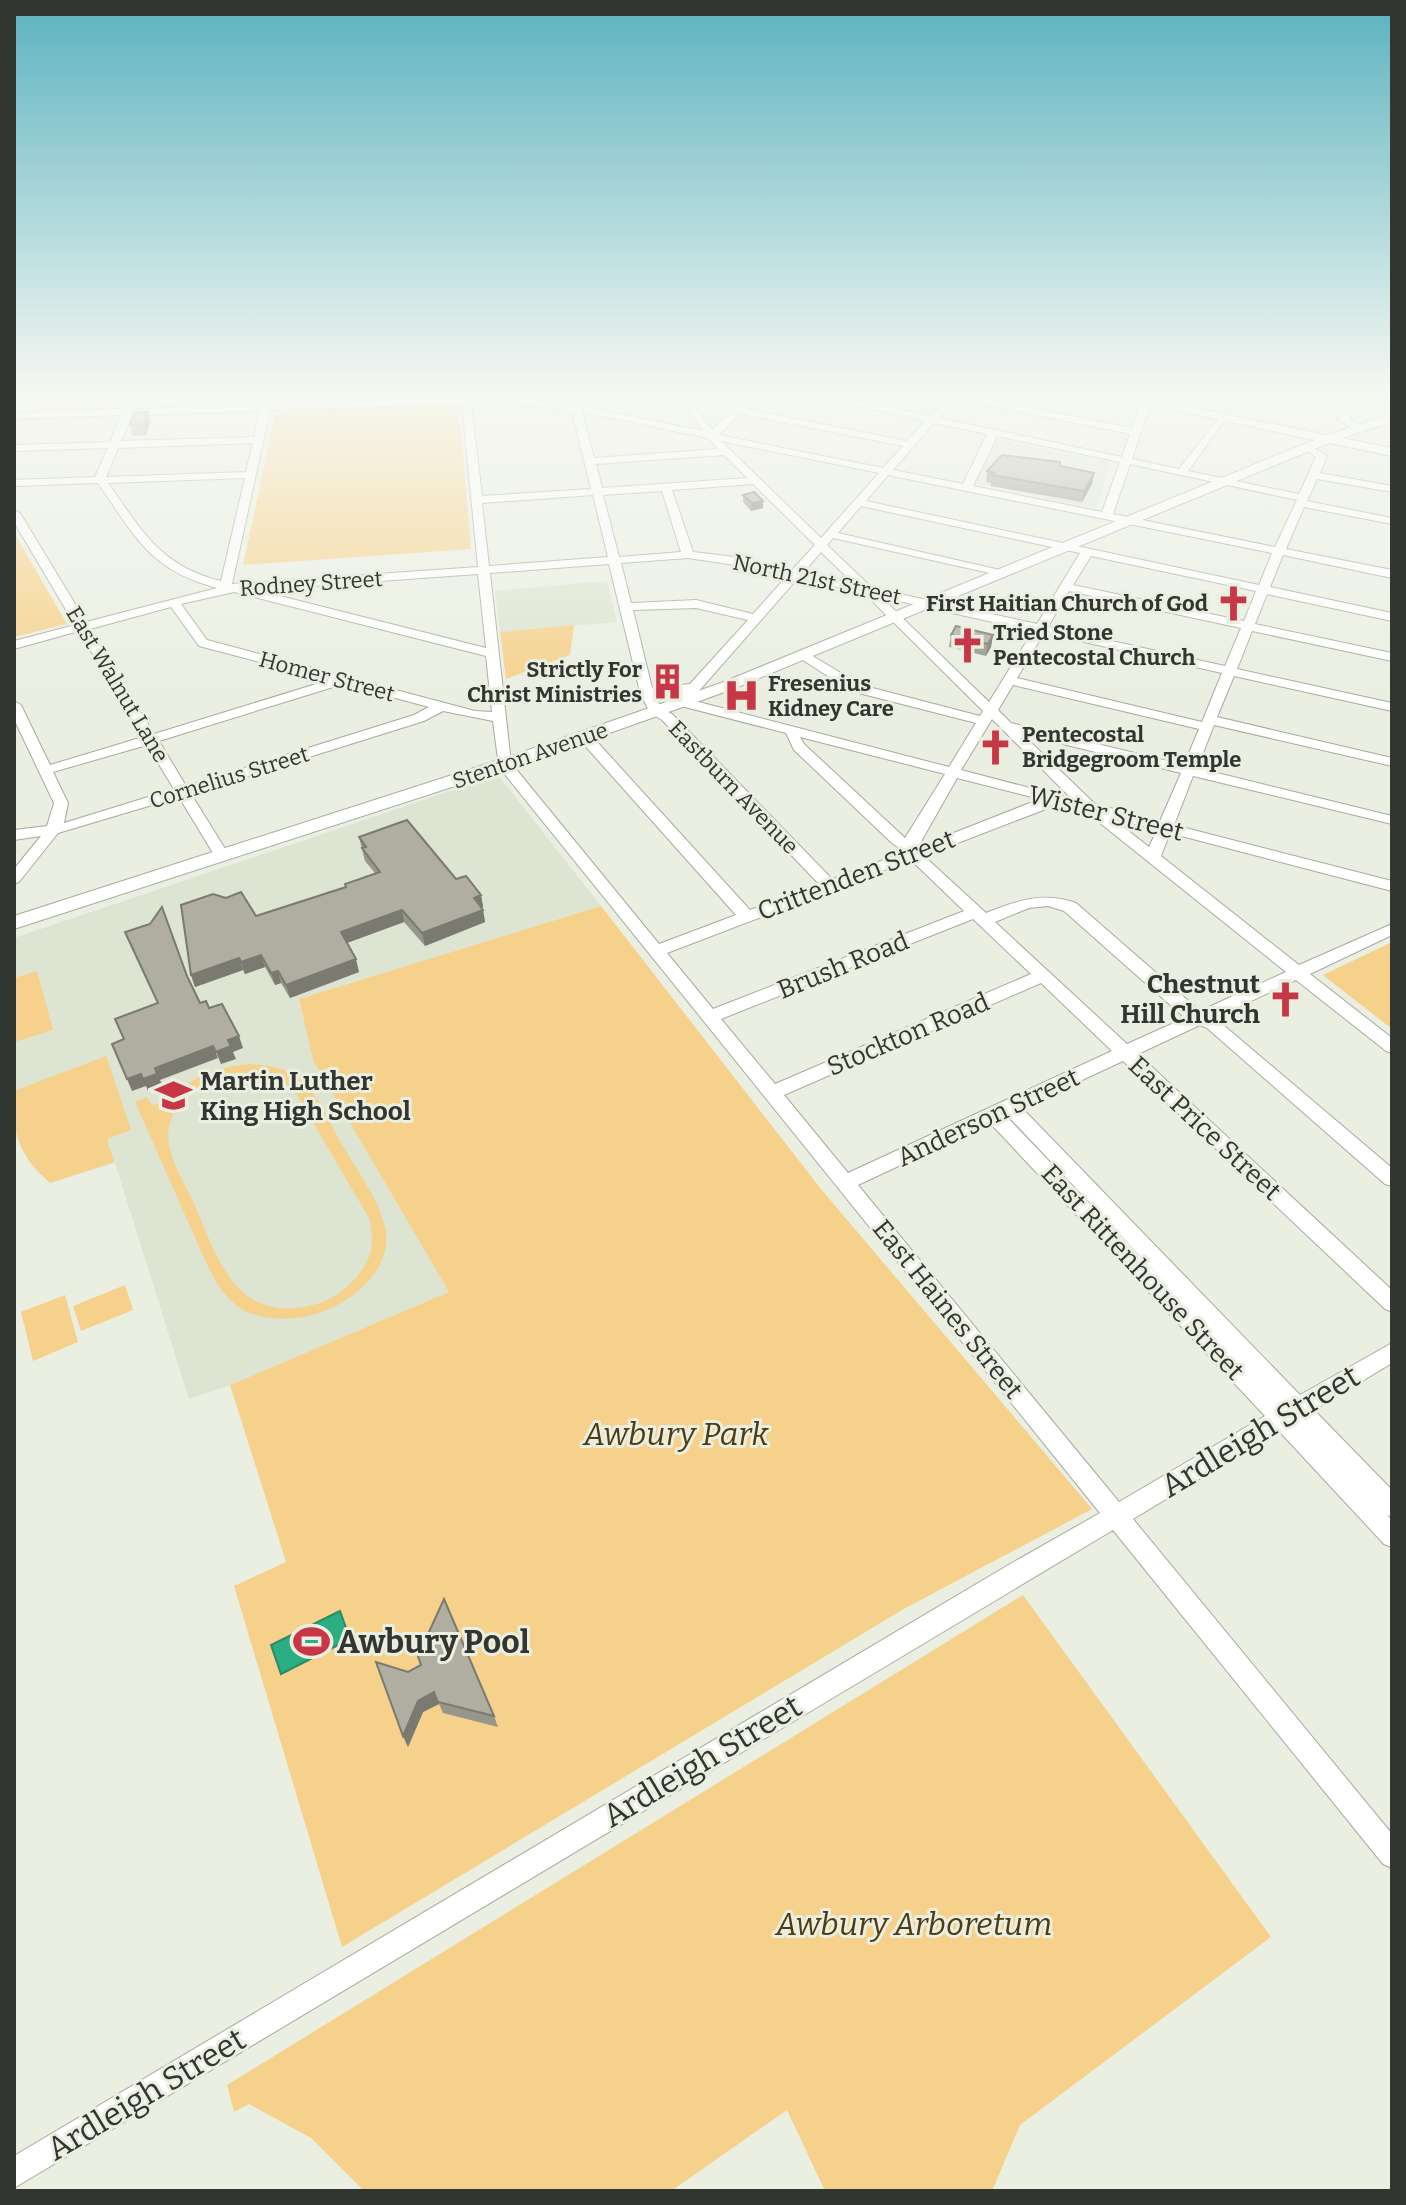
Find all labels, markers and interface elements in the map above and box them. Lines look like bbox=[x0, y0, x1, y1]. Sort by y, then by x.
street label: North 21st Street bbox=[730, 548, 903, 610]
street label: Rodney Street bbox=[239, 565, 383, 602]
church icon: First Haitian Church of God bbox=[1215, 584, 1253, 622]
place label: First Haitian Church of God bbox=[926, 590, 1208, 617]
street label: East Walnut Lane bbox=[60, 601, 175, 767]
place label: Tried Stone Pentecostal Church bbox=[993, 619, 1195, 671]
church icon: Tried Stone Pentecostal Church bbox=[948, 626, 986, 664]
street label: Homer Street bbox=[256, 645, 398, 708]
place label: Strictly For Christ Ministries bbox=[467, 656, 643, 708]
building icon: Strictly For Christ Ministries bbox=[649, 663, 687, 701]
place label: Fresenius Kidney Care bbox=[768, 670, 894, 722]
hospital icon: Fresenius Kidney Care bbox=[723, 677, 761, 715]
street label: Eastburn Avenue bbox=[663, 715, 804, 860]
street label: Stenton Avenue bbox=[449, 716, 611, 795]
place label: Pentecostal Bridgegroom Temple bbox=[1022, 721, 1241, 773]
church icon: Pentecostal Bridgegroom Temple bbox=[977, 728, 1015, 766]
street label: Cornelius Street bbox=[146, 740, 312, 815]
street label: Wister Street bbox=[1025, 779, 1187, 848]
street label: Crittenden Street bbox=[753, 823, 960, 927]
street label: Brush Road bbox=[773, 925, 913, 1006]
place label: Chestnut Hill Church bbox=[1120, 969, 1261, 1030]
church icon: Chestnut Hill Church bbox=[1267, 980, 1305, 1018]
street label: Stockton Road bbox=[822, 986, 994, 1083]
street label: East Price Street bbox=[1122, 1050, 1288, 1207]
street label: Anderson Street bbox=[892, 1061, 1085, 1173]
place label: Martin Luther King High School bbox=[200, 1066, 411, 1127]
school or university icon: Martin Luther King High School bbox=[155, 1077, 193, 1115]
street label: East Rittenhouse Street bbox=[1035, 1158, 1251, 1387]
street label: East Haines Street bbox=[866, 1214, 1030, 1405]
street label: Ardleigh Street bbox=[1154, 1357, 1366, 1505]
park label: Awbury Park bbox=[582, 1415, 769, 1453]
sports icon: Awbury Pool bbox=[292, 1623, 330, 1661]
place label: Awbury Pool bbox=[337, 1623, 530, 1661]
street label: Ardleigh Street bbox=[596, 1687, 808, 1835]
park label: Awbury Arboretum bbox=[774, 1905, 1052, 1943]
street label: Ardleigh Street bbox=[40, 2020, 252, 2168]

